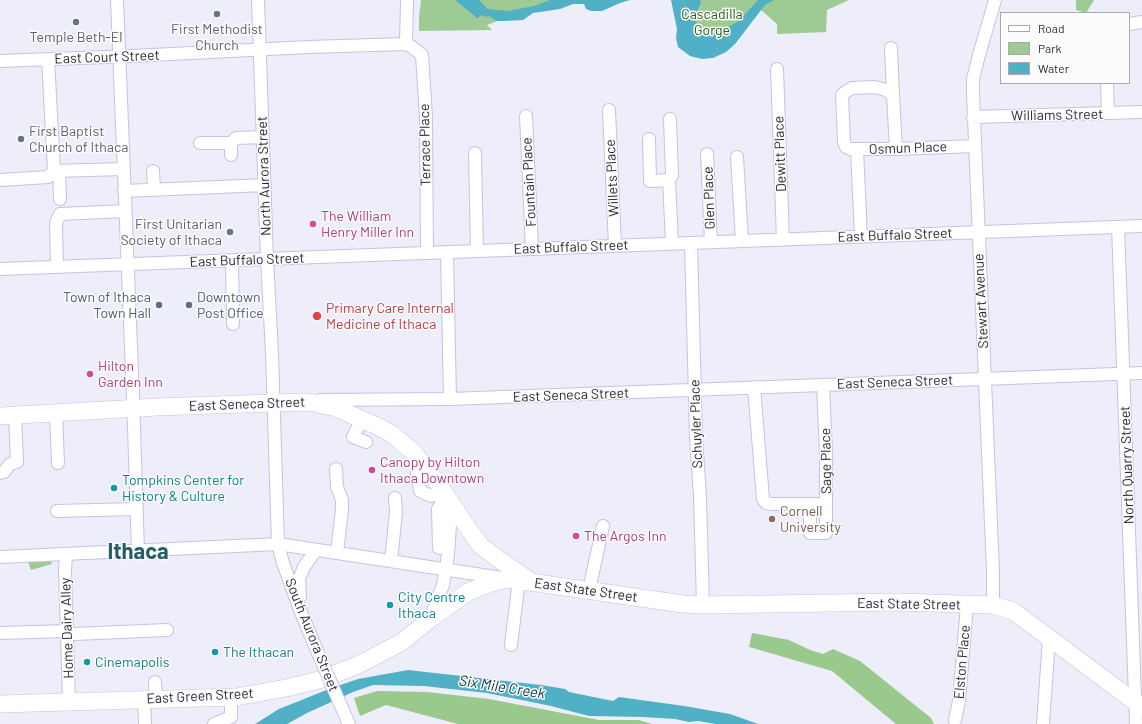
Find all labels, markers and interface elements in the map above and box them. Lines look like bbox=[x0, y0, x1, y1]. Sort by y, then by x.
park label: Cascadilla Gorge bbox=[681, 6, 743, 38]
marker: First Methodist Church bbox=[212, 9, 222, 19]
legend bbox=[1000, 12, 1130, 84]
marker: Temple Beth-El bbox=[71, 17, 81, 27]
place label: First Methodist Church bbox=[171, 21, 263, 54]
text: Road bbox=[1038, 21, 1065, 35]
place label: Temple Beth-El bbox=[29, 29, 123, 45]
text: Park bbox=[1038, 41, 1062, 55]
street label: East Court Street bbox=[54, 47, 160, 67]
text: Water bbox=[1038, 61, 1069, 75]
street label: Terrace Place bbox=[416, 104, 434, 186]
street label: Williams Street bbox=[1011, 106, 1103, 124]
street label: North Aurora Street bbox=[254, 116, 274, 236]
street label: Dewitt Place bbox=[770, 116, 790, 192]
place label: First Baptist Church of Ithaca bbox=[29, 123, 128, 156]
marker: First Baptist Church of Ithaca bbox=[16, 134, 26, 144]
street label: Fountain Place bbox=[518, 137, 540, 227]
street label: Osmun Place bbox=[869, 138, 947, 158]
street label: Willets Place bbox=[602, 139, 622, 217]
street label: Glen Place bbox=[700, 166, 718, 230]
place label: The William Henry Miller Inn bbox=[321, 208, 414, 240]
place label: First Unitarian Society of Ithaca bbox=[120, 216, 222, 248]
marker: The William Henry Miller Inn bbox=[308, 219, 318, 229]
street label: East Buffalo Street bbox=[837, 225, 953, 245]
marker: First Unitarian Society of Ithaca bbox=[225, 227, 235, 237]
street label: East Buffalo Street bbox=[513, 237, 629, 257]
street label: East Buffalo Street bbox=[189, 250, 305, 270]
street label: Stewart Avenue bbox=[970, 253, 992, 349]
place label: Town of Ithaca Town Hall bbox=[63, 289, 151, 322]
place label: Downtown Post Office bbox=[197, 289, 264, 322]
marker: Town of Ithaca Town Hall bbox=[154, 300, 164, 310]
marker: Downtown Post Office bbox=[184, 300, 194, 310]
place label: Primary Care Internal Medicine of Ithaca bbox=[326, 300, 454, 332]
marker: Primary Care Internal Medicine of Ithaca bbox=[311, 310, 323, 322]
place label: Hilton Garden Inn bbox=[98, 358, 163, 390]
marker: Hilton Garden Inn bbox=[85, 369, 95, 379]
street label: East Seneca Street bbox=[837, 372, 953, 392]
street label: Schuyler Place bbox=[686, 379, 706, 469]
street label: East Seneca Street bbox=[513, 385, 629, 405]
street label: East Seneca Street bbox=[189, 394, 305, 414]
street label: North Quarry Street bbox=[1117, 405, 1137, 525]
street label: Sage Place bbox=[817, 428, 835, 494]
place label: Canopy by Hilton Ithaca Downtown bbox=[380, 454, 484, 486]
marker: Canopy by Hilton Ithaca Downtown bbox=[367, 465, 377, 475]
place label: Tompkins Center for History & Culture bbox=[122, 472, 244, 504]
marker: Tompkins Center for History & Culture bbox=[109, 483, 119, 493]
place label: Cornell University bbox=[780, 503, 841, 536]
marker: Cornell University bbox=[767, 514, 777, 524]
place label: The Argos Inn bbox=[584, 528, 666, 544]
marker: The Argos Inn bbox=[571, 531, 581, 541]
district label: Ithaca bbox=[107, 539, 169, 565]
street label: East State Street bbox=[533, 574, 639, 606]
street label: South Aurora Street bbox=[282, 576, 342, 694]
street label: Home Dairy Alley bbox=[57, 577, 77, 679]
place label: City Centre Ithaca bbox=[398, 589, 465, 622]
street label: East State Street bbox=[857, 595, 961, 613]
marker: City Centre Ithaca bbox=[385, 600, 395, 610]
street label: Elston Place bbox=[950, 624, 974, 700]
place label: The Ithacan bbox=[223, 644, 294, 660]
marker: The Ithacan bbox=[210, 647, 220, 657]
place label: Cinemapolis bbox=[95, 654, 169, 670]
marker: Cinemapolis bbox=[82, 657, 92, 667]
water label: Six Mile Creek bbox=[458, 671, 546, 703]
street label: East Green Street bbox=[146, 685, 254, 707]

